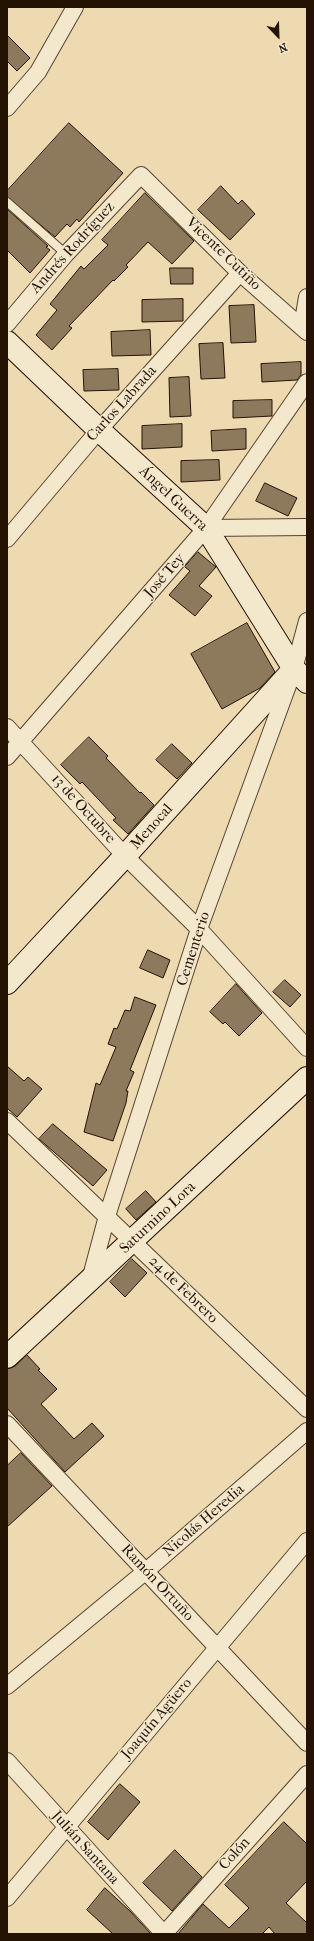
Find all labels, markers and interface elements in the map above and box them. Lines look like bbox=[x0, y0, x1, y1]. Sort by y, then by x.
north arrow bbox=[258, 16, 298, 56]
text: N bbox=[277, 40, 289, 55]
street label: Andrés Rodríguez bbox=[27, 199, 119, 297]
street label: Vicente Cutiño bbox=[182, 214, 264, 294]
street label: Carlos Labrada bbox=[83, 362, 161, 446]
street label: Ángel Guerra bbox=[135, 463, 211, 535]
street label: José Tey bbox=[141, 550, 189, 602]
street label: 13 de Octubre bbox=[47, 771, 119, 847]
street label: Menocal bbox=[127, 801, 177, 853]
street label: Cementerio bbox=[174, 910, 214, 988]
street label: Saturnino Lora bbox=[116, 1178, 200, 1258]
street label: 24 de Febrero bbox=[145, 1252, 221, 1328]
street label: Nicolás Heredia bbox=[160, 1481, 248, 1561]
street label: Ramón Ortuño bbox=[117, 1541, 197, 1625]
street label: Joaquín Agüero bbox=[118, 1675, 196, 1763]
street label: Julián Santana bbox=[47, 1808, 123, 1888]
street label: Colón bbox=[216, 1834, 254, 1874]

